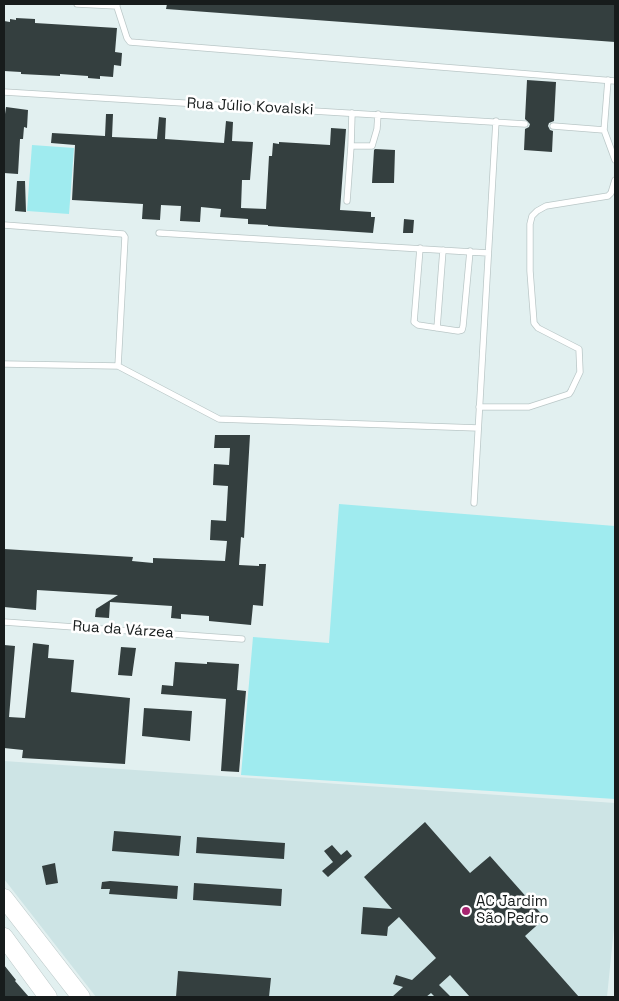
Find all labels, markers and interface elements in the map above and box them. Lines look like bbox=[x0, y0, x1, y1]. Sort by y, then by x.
street label: Rua Júlio Kovalski bbox=[186, 95, 314, 119]
street label: Rua da Várzea bbox=[72, 617, 174, 643]
place label: AC Jardim São Pedro bbox=[476, 893, 549, 928]
marker: AC Jardim São Pedro bbox=[460, 905, 472, 917]

